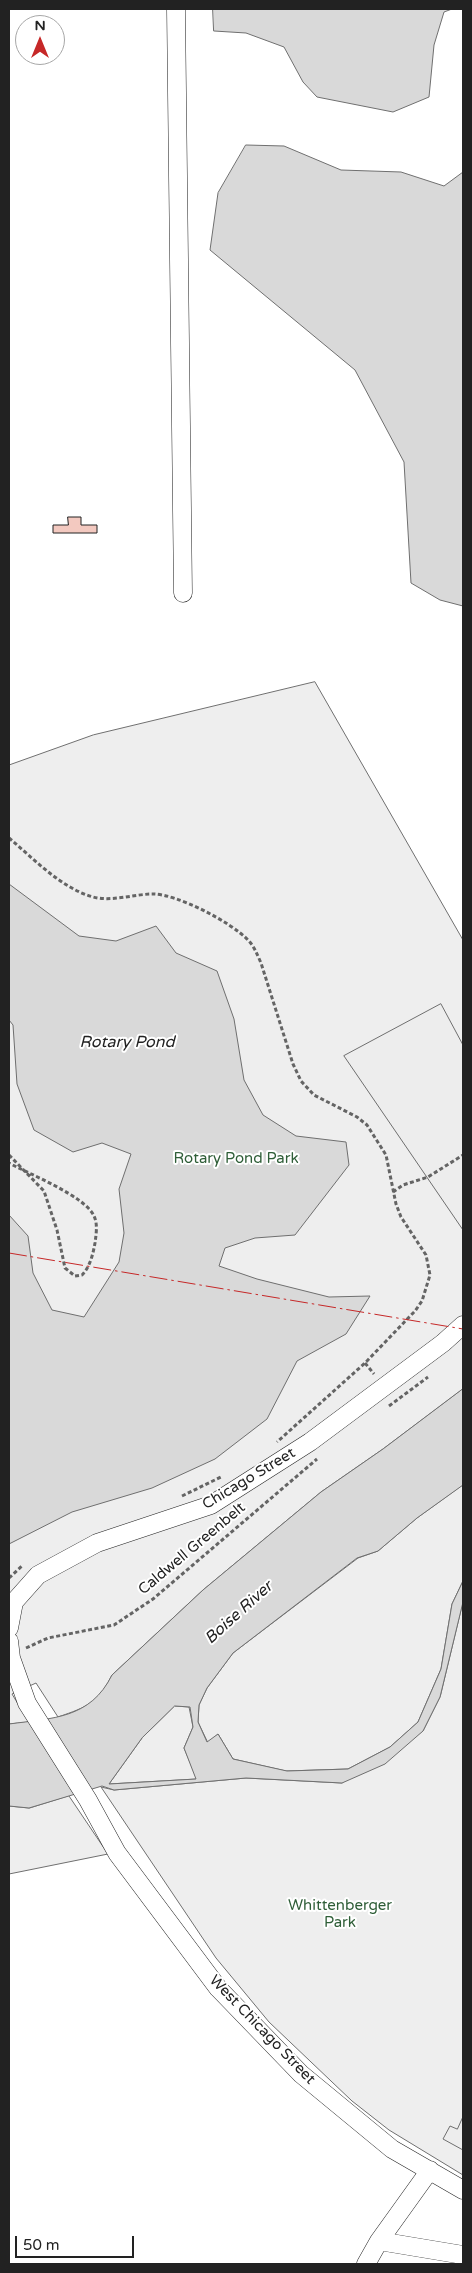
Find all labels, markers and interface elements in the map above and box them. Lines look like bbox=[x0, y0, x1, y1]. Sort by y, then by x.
north arrow bbox=[15, 15, 65, 65]
text: N bbox=[34, 17, 46, 34]
water label: Rotary Pond bbox=[79, 1033, 175, 1053]
park label: Rotary Pond Park bbox=[173, 1150, 299, 1168]
street label: Chicago Street bbox=[199, 1444, 299, 1514]
street label: Caldwell Greenbelt bbox=[135, 1499, 249, 1599]
water label: Boise River bbox=[201, 1578, 277, 1648]
park label: Whittenberger Park bbox=[288, 1897, 392, 1932]
street label: West Chicago Street bbox=[205, 1972, 319, 2088]
scale bar bbox=[18, 2226, 136, 2258]
text: 50 m bbox=[23, 2236, 60, 2254]

